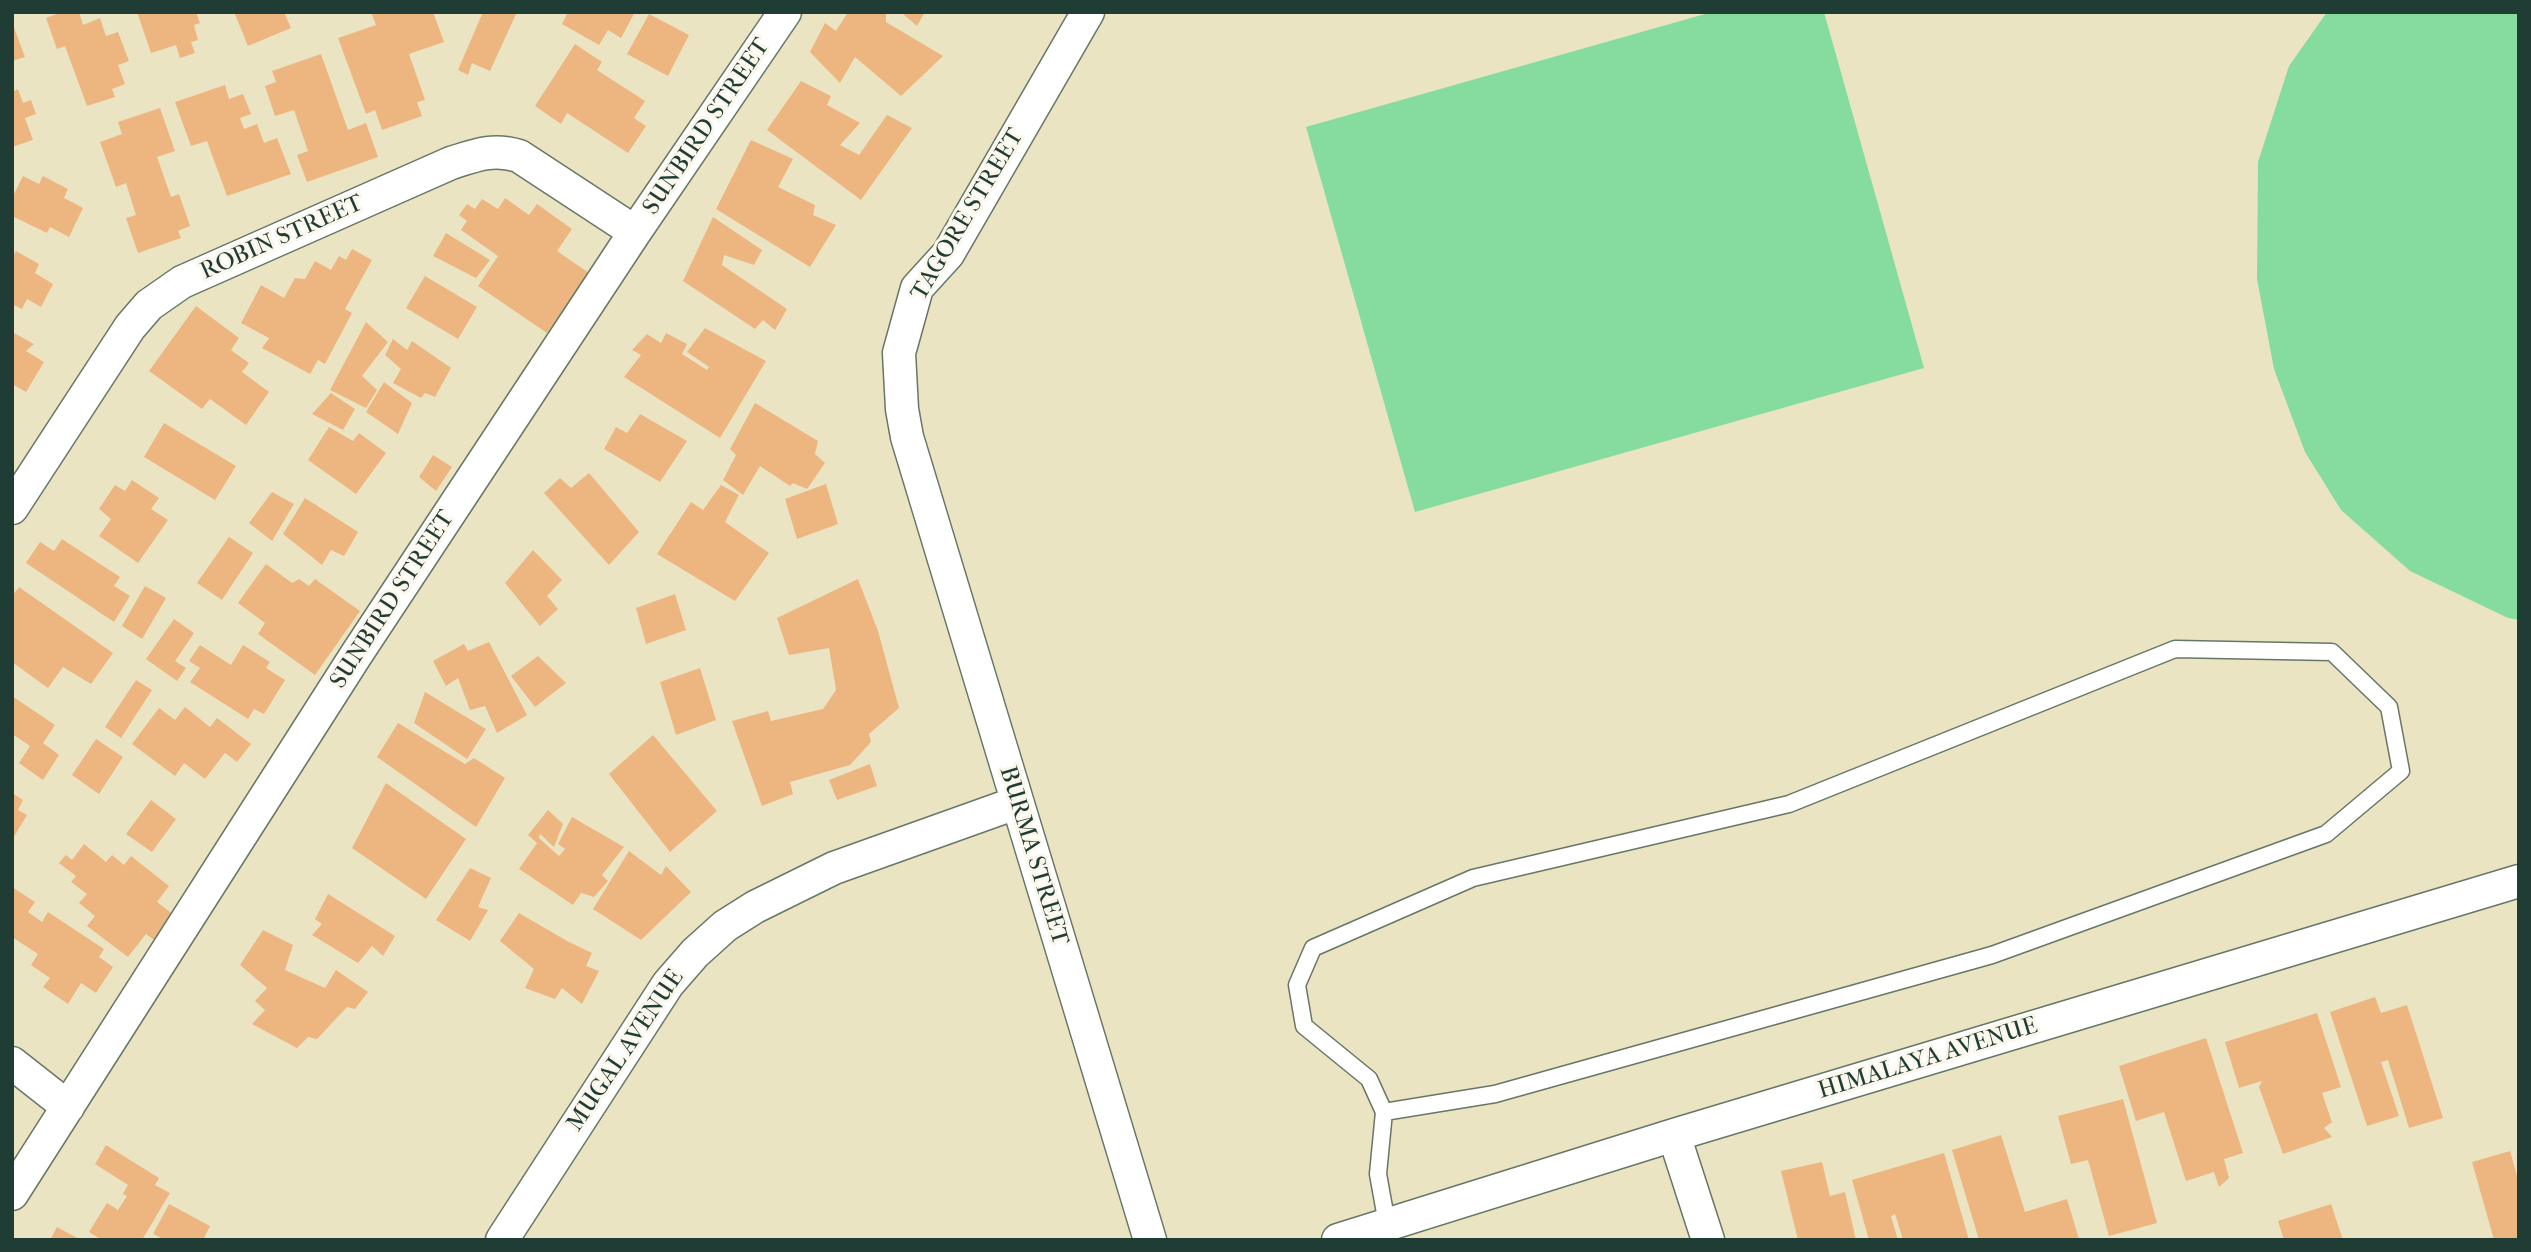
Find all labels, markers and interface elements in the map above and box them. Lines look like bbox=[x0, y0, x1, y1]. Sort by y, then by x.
street label: SUNBIRD STREET bbox=[637, 33, 777, 221]
street label: TAGORE STREET bbox=[905, 124, 1031, 306]
street label: ROBIN STREET bbox=[196, 189, 368, 287]
street label: SUNBIRD STREET bbox=[325, 506, 461, 694]
street label: BURMA STREET bbox=[992, 763, 1074, 949]
street label: MUGAL AVENUE bbox=[561, 965, 691, 1137]
street label: HIMALAYA AVENUE bbox=[1815, 1012, 2041, 1106]

